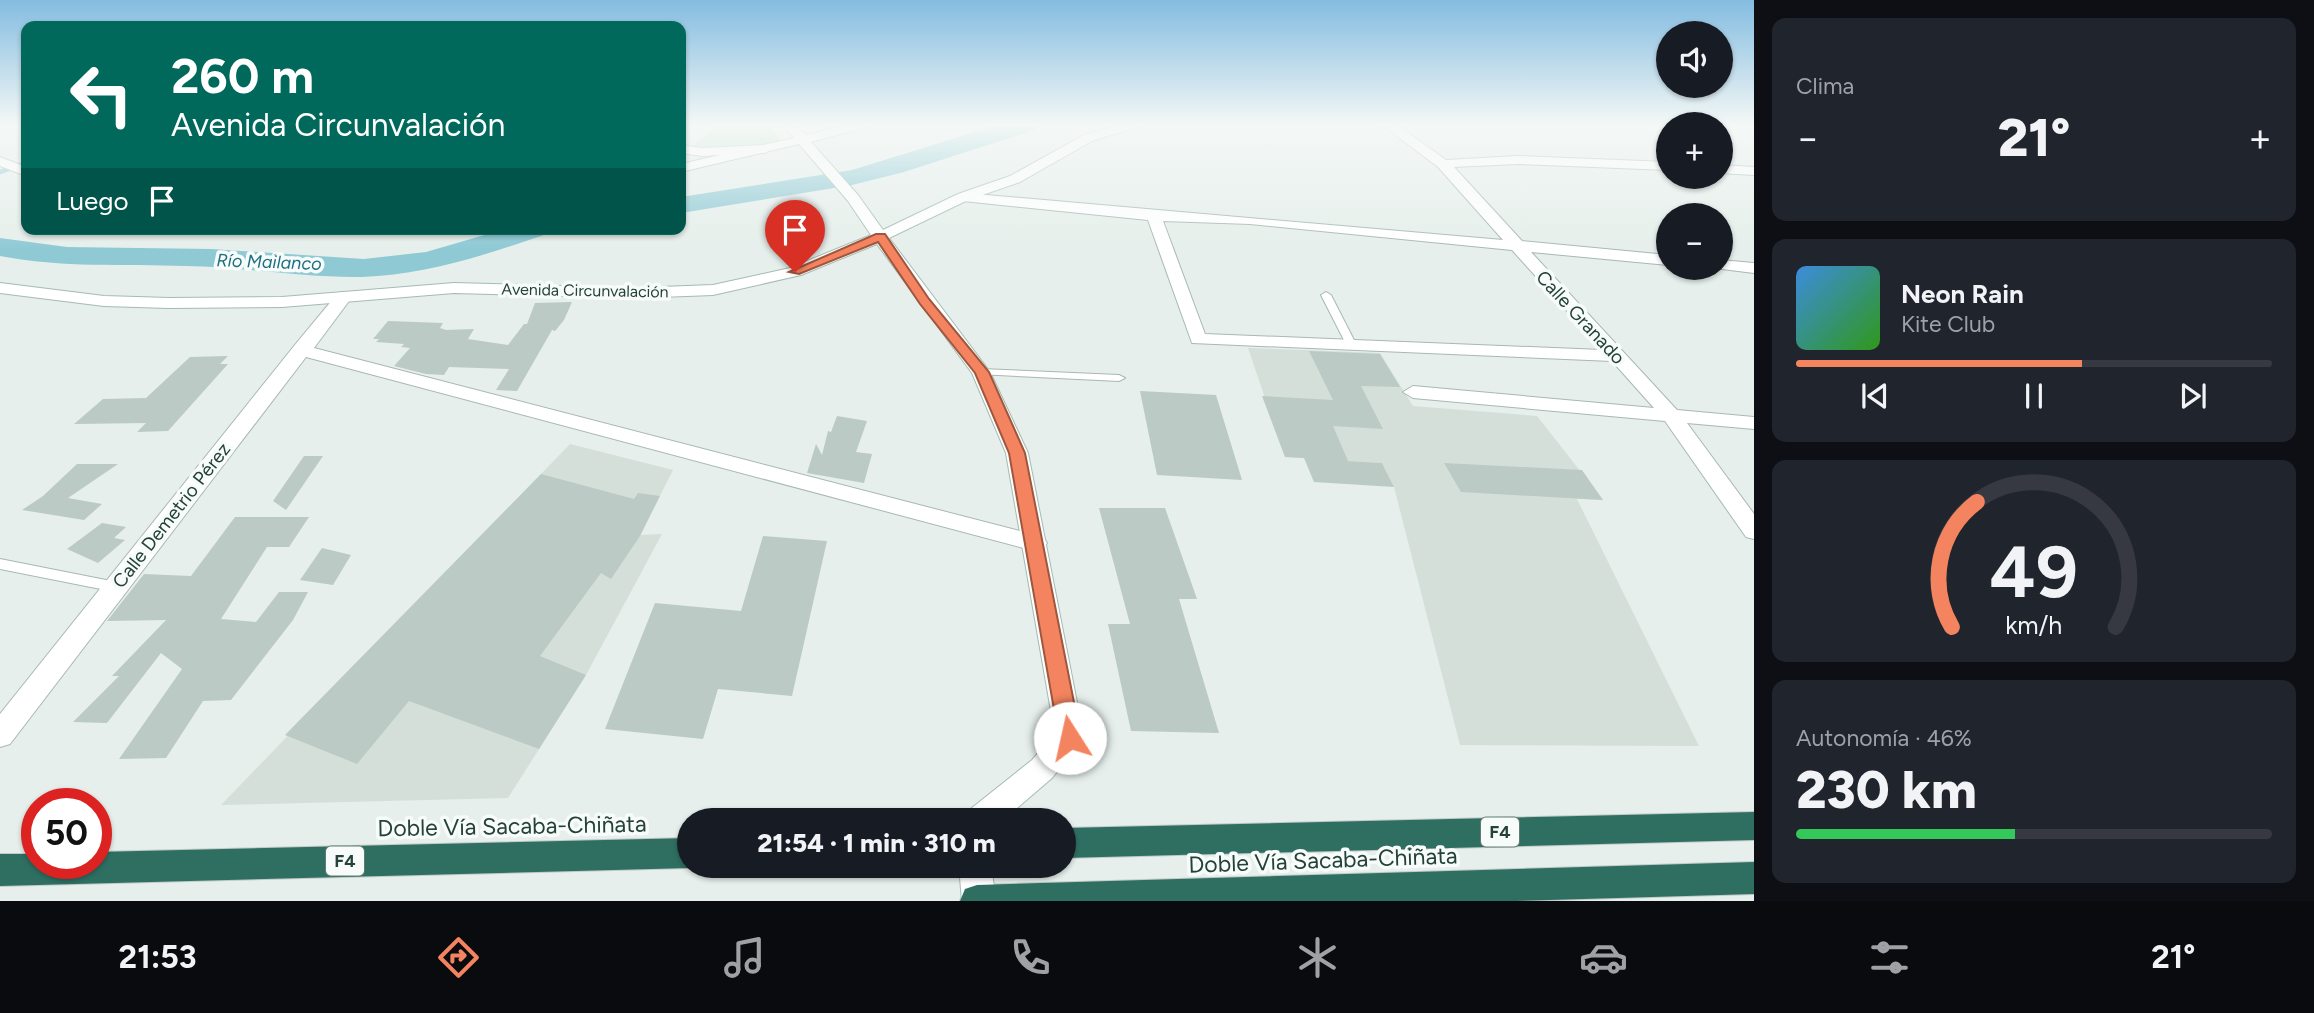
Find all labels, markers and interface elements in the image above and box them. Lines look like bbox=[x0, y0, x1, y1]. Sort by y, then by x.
map controls bbox=[1656, 21, 1733, 280]
button: sound bbox=[1656, 21, 1733, 98]
text: 260 m bbox=[171, 46, 314, 105]
icon: left bbox=[56, 49, 147, 140]
text: Clima bbox=[1796, 72, 1854, 100]
text: Avenida Circunvalación bbox=[171, 106, 505, 144]
text: 21° bbox=[1998, 107, 2070, 169]
button: + bbox=[1656, 112, 1733, 189]
text: − bbox=[1796, 115, 1820, 161]
text: + bbox=[2248, 115, 2272, 161]
icon: arrive bbox=[143, 182, 181, 220]
text: Luego bbox=[56, 185, 129, 217]
pin bbox=[765, 200, 825, 272]
button: − bbox=[1656, 203, 1733, 280]
icon: arrive bbox=[776, 211, 814, 249]
water label: Río Mailanco bbox=[216, 249, 322, 275]
street label: Calle Granado bbox=[1531, 266, 1630, 369]
text: Neon Rain bbox=[1901, 278, 2024, 310]
street label: Avenida Circunvalación bbox=[501, 280, 669, 301]
text: Kite Club bbox=[1901, 310, 1995, 338]
icon: previous bbox=[1856, 377, 1894, 415]
icon: pause bbox=[2015, 377, 2053, 415]
icon: next bbox=[2174, 377, 2212, 415]
street label: Calle Demetrio Pérez bbox=[108, 438, 235, 592]
text: 49 bbox=[1990, 528, 2078, 615]
text: km/h bbox=[2005, 610, 2063, 640]
position arrow bbox=[1033, 701, 1107, 775]
text: Autonomía · 46% bbox=[1796, 724, 1972, 752]
text: 230 km bbox=[1796, 759, 1977, 821]
speed limit sign: 50 bbox=[21, 788, 112, 879]
street label: Doble Vía Sacaba-Chiñata bbox=[377, 810, 647, 842]
road number: F4 bbox=[1481, 818, 1519, 846]
text: 21:54 · 1 min · 310 m bbox=[757, 827, 996, 859]
street label: Doble Vía Sacaba-Chiñata bbox=[1188, 841, 1458, 879]
road number: F4 bbox=[326, 846, 364, 876]
icon: directions bbox=[434, 933, 483, 982]
icon: music bbox=[720, 933, 769, 982]
icon: phone bbox=[1006, 933, 1055, 982]
icon: climate bbox=[1293, 933, 1342, 982]
icon: car bbox=[1579, 933, 1628, 982]
icon: filters bbox=[1865, 933, 1914, 982]
text: 21:53 bbox=[119, 938, 197, 976]
text: 21° bbox=[2151, 938, 2195, 976]

